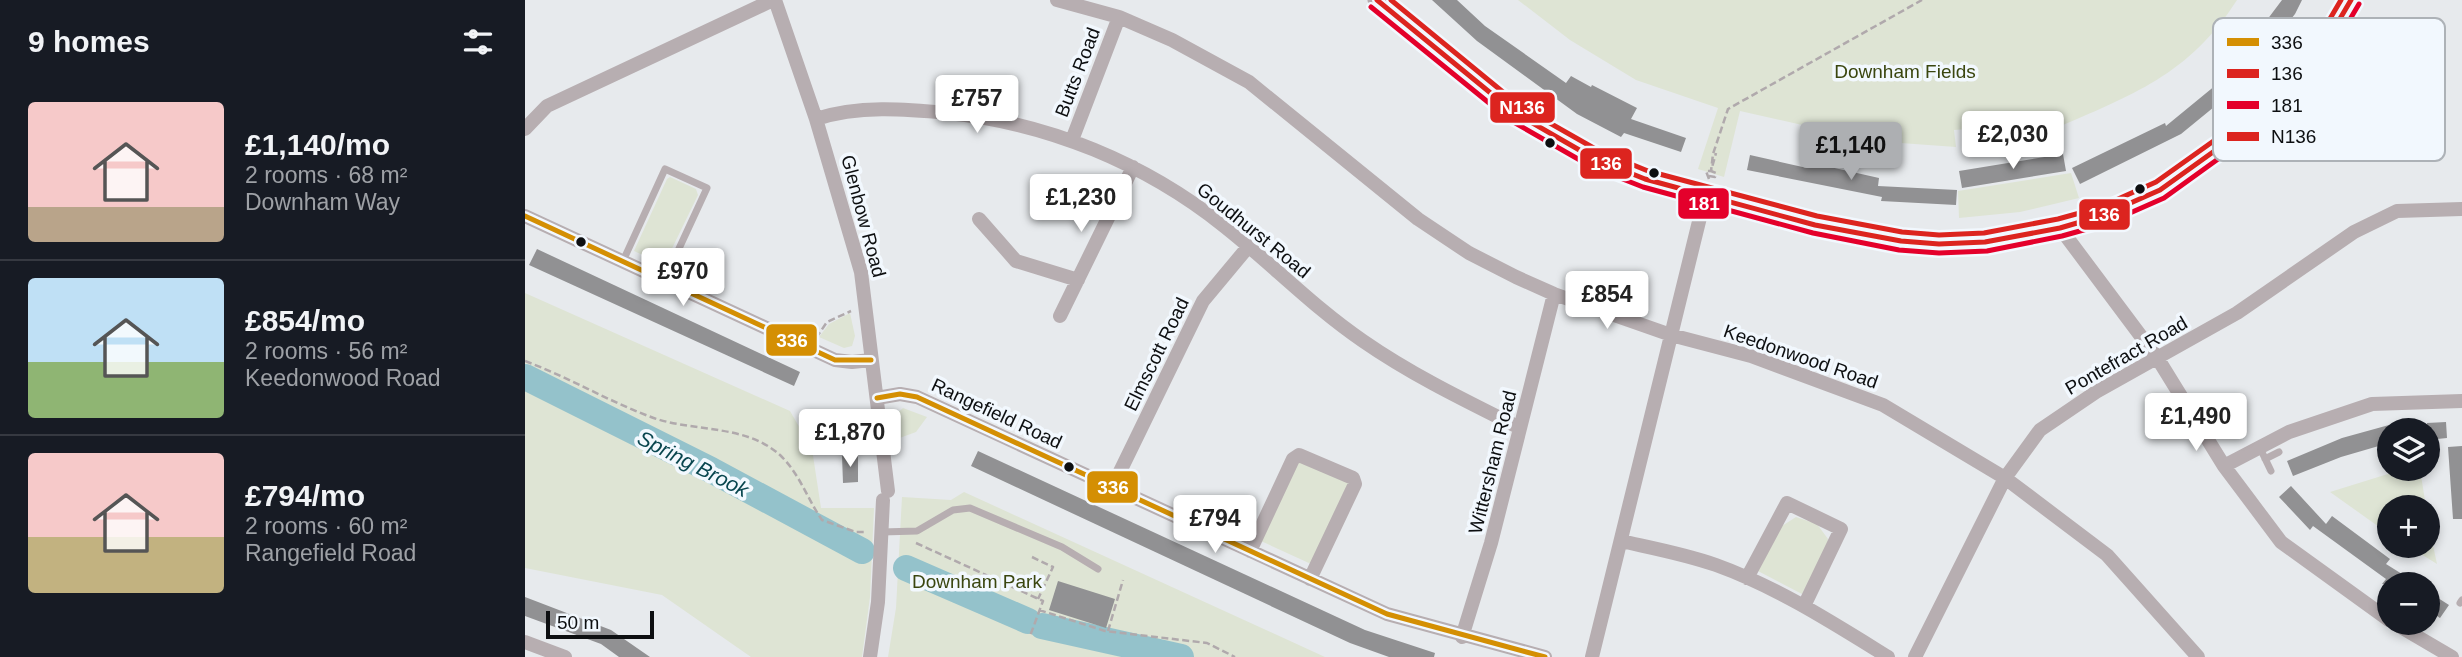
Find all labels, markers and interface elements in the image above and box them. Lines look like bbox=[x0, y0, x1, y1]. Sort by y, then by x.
legend bbox=[2213, 18, 2445, 161]
icon: filters bbox=[459, 23, 497, 61]
text: 9 homes bbox=[28, 25, 150, 58]
street label: Butts Road bbox=[1051, 25, 1104, 120]
text: 336 bbox=[2271, 32, 2303, 53]
park label: Downham Fields bbox=[1834, 61, 1976, 82]
text: 136 bbox=[2271, 63, 2303, 84]
pin: £757 bbox=[936, 76, 1018, 135]
text: £757 bbox=[951, 85, 1003, 111]
line badge: N136 bbox=[1489, 91, 1556, 124]
text: 181 bbox=[2271, 95, 2303, 116]
text: N136 bbox=[1499, 97, 1545, 118]
pin: £2,030 bbox=[1956, 111, 2070, 171]
text: £2,030 bbox=[1978, 121, 2048, 147]
pin: £1,140 bbox=[1794, 122, 1908, 182]
text: N136 bbox=[2271, 126, 2316, 147]
text: £1,140/mo bbox=[245, 128, 390, 161]
icon: home bbox=[84, 130, 168, 214]
text: £1,140 bbox=[1816, 132, 1886, 158]
unlabelled marker bbox=[1543, 136, 1557, 150]
line badge: 136 bbox=[1579, 147, 1633, 180]
street label: Glenbow Road bbox=[837, 153, 890, 280]
text: 136 bbox=[1590, 153, 1622, 174]
text: 2 rooms · 68 m² bbox=[245, 162, 407, 188]
unlabelled marker bbox=[1647, 166, 1661, 180]
pin: £1,230 bbox=[1024, 174, 1138, 234]
street label: Goudhurst Road bbox=[1193, 178, 1314, 282]
unlabelled marker bbox=[2133, 182, 2147, 196]
text: £1,230 bbox=[1046, 184, 1116, 210]
line badge: 181 bbox=[1677, 187, 1730, 220]
text: Downham Way bbox=[245, 189, 400, 215]
text: 181 bbox=[1688, 193, 1720, 214]
line badge: 136 bbox=[2078, 198, 2131, 231]
text: 136 bbox=[2088, 204, 2120, 225]
unlabelled marker bbox=[574, 235, 588, 249]
pin: £970 bbox=[642, 248, 724, 308]
text: £970 bbox=[657, 258, 709, 284]
pin: £854 bbox=[1566, 272, 1648, 331]
text: £854 bbox=[1581, 281, 1633, 307]
street label: Elmscott Road bbox=[1120, 294, 1193, 414]
text: £854/mo bbox=[245, 304, 365, 337]
icon: home bbox=[84, 306, 168, 390]
street label: Pontefract Road bbox=[2062, 312, 2191, 399]
street label: Keedonwood Road bbox=[1721, 320, 1881, 393]
line badge: 336 bbox=[765, 323, 818, 357]
text: 336 bbox=[776, 330, 808, 351]
text: 2 rooms · 56 m² bbox=[245, 338, 407, 364]
text: Keedonwood Road bbox=[245, 365, 441, 391]
street label: Rangefield Road bbox=[928, 374, 1065, 453]
street label: Wittersham Road bbox=[1465, 388, 1520, 536]
pin: £1,490 bbox=[2139, 393, 2253, 453]
text: £1,490 bbox=[2161, 403, 2231, 429]
pin: £1,870 bbox=[793, 410, 907, 469]
map controls bbox=[2377, 418, 2440, 635]
button: layers bbox=[2377, 418, 2440, 481]
text: £1,870 bbox=[815, 419, 885, 445]
water label: Spring Brook bbox=[634, 426, 754, 502]
unlabelled marker bbox=[1062, 460, 1076, 474]
line badge: 336 bbox=[1086, 470, 1139, 504]
text: 336 bbox=[1097, 477, 1129, 498]
text: £794/mo bbox=[245, 479, 365, 512]
icon: home bbox=[84, 481, 168, 565]
button: + bbox=[2377, 495, 2440, 558]
pin: £794 bbox=[1174, 496, 1256, 555]
text: £794 bbox=[1189, 505, 1241, 531]
text: 2 rooms · 60 m² bbox=[245, 513, 407, 539]
text: Rangefield Road bbox=[245, 540, 416, 566]
park label: Downham Park bbox=[912, 571, 1042, 592]
button: − bbox=[2377, 572, 2440, 635]
scale bar bbox=[546, 608, 655, 640]
text: 50 m bbox=[557, 612, 599, 633]

